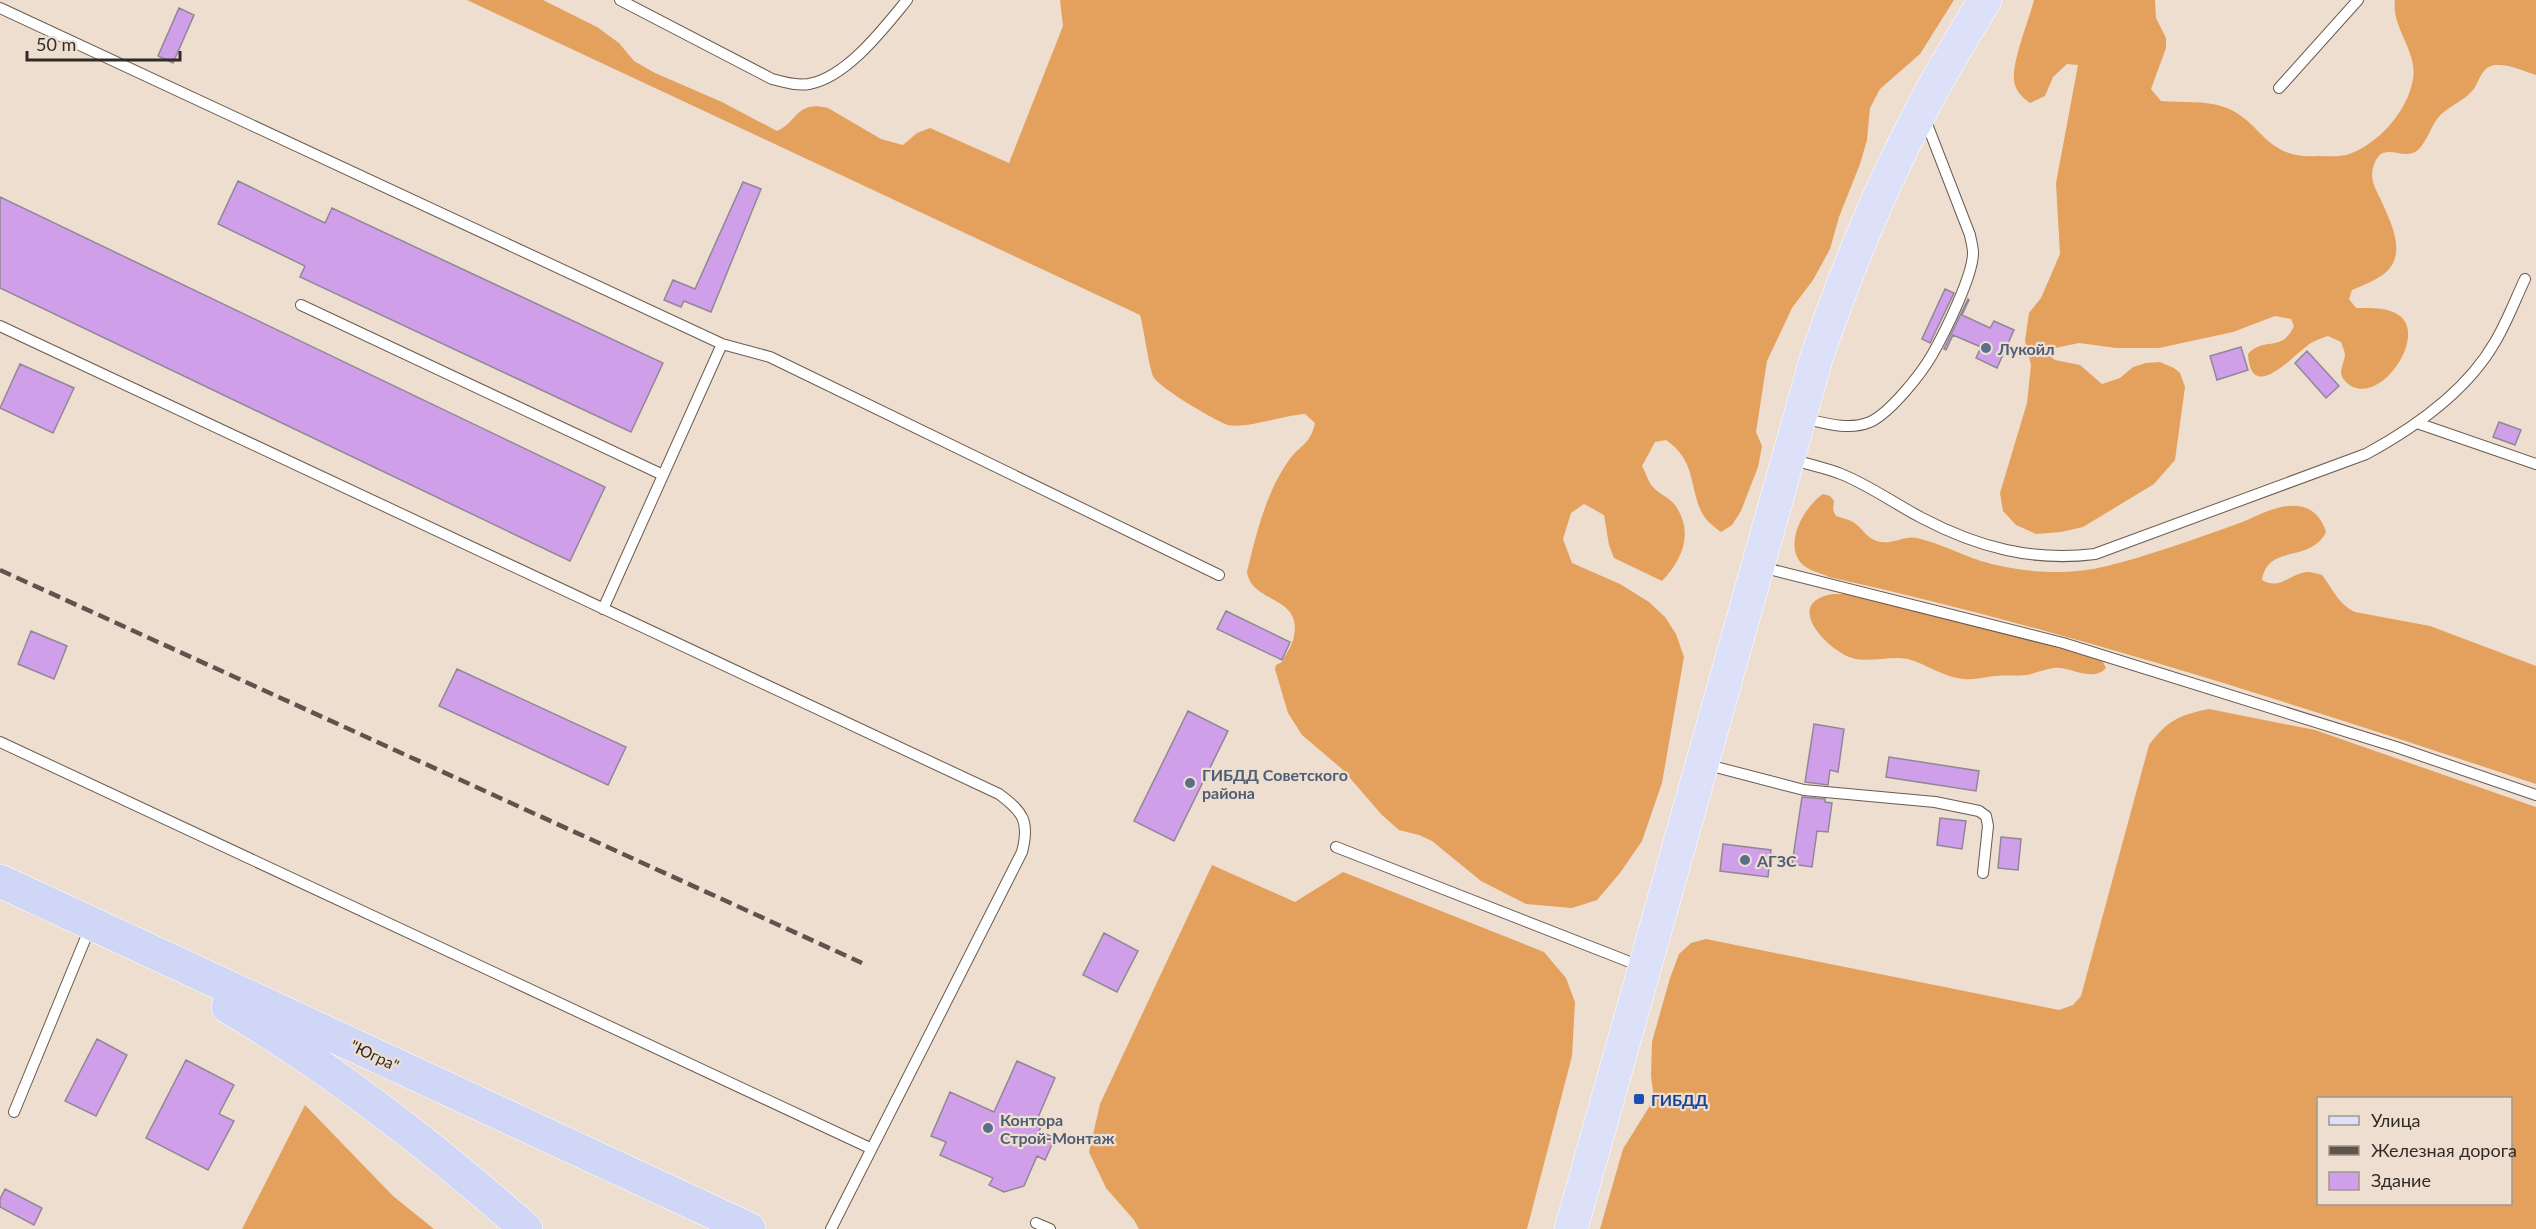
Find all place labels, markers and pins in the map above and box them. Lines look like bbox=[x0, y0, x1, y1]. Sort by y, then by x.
place label: Лукойл bbox=[1997, 339, 2055, 358]
marker: Лукойл bbox=[1979, 341, 1993, 355]
place label: ГИБДД Советского района bbox=[1202, 765, 1348, 802]
marker: ГИБДД Советского района bbox=[1183, 776, 1197, 790]
place label: АГЗС bbox=[1756, 851, 1797, 870]
marker: АГЗС bbox=[1738, 853, 1752, 867]
place label: ГИБДД bbox=[1651, 1090, 1708, 1109]
marker: ГИБДД bbox=[1632, 1092, 1646, 1106]
place label: Контора Строй-Монтаж bbox=[1000, 1110, 1115, 1147]
marker: Контора Строй-Монтаж bbox=[981, 1121, 995, 1135]

